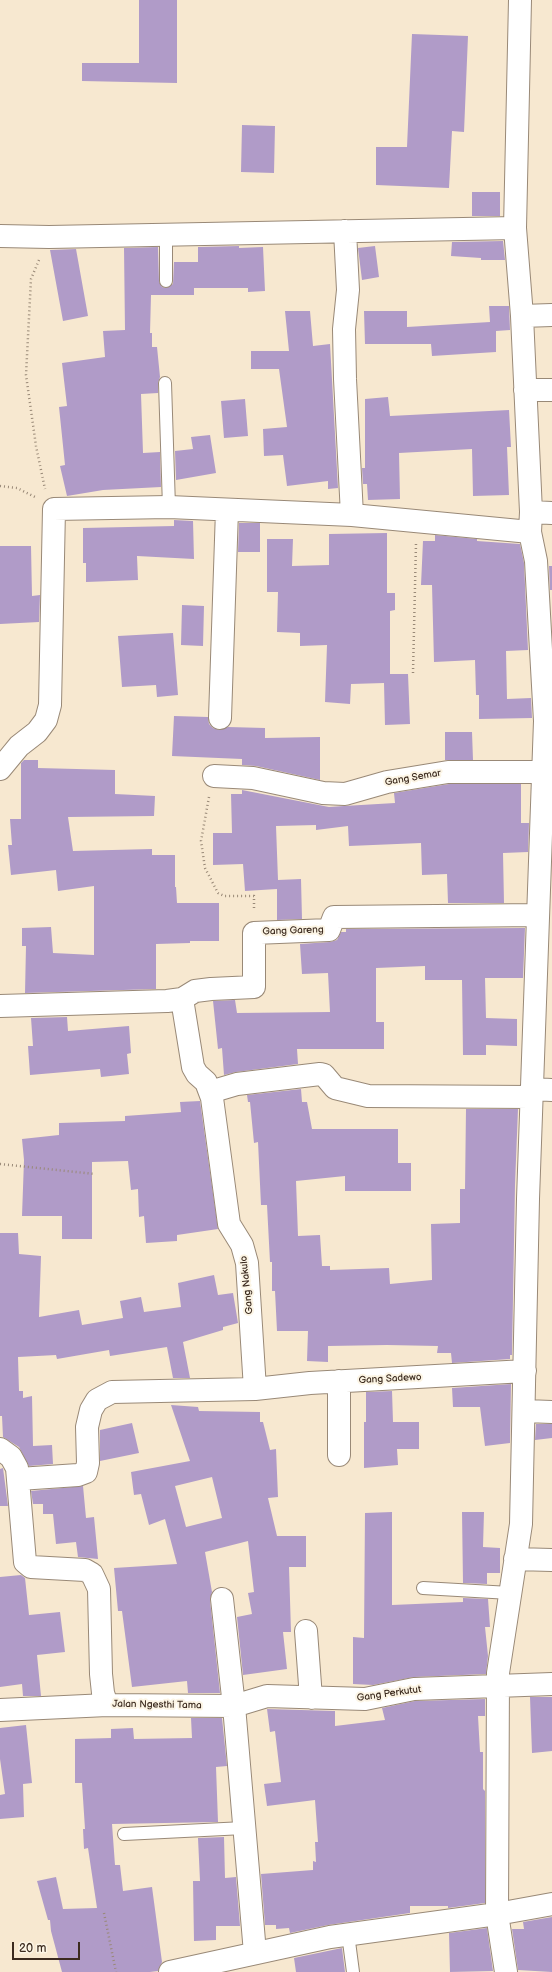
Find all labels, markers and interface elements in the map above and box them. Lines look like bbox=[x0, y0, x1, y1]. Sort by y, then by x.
street label: Gang Semar bbox=[384, 767, 442, 789]
street label: Gang Gareng bbox=[262, 924, 324, 938]
street label: Gang Nakulo bbox=[238, 1255, 256, 1315]
street label: Gang Sadewo bbox=[358, 1371, 422, 1387]
street label: Gang Perkutut bbox=[356, 1684, 422, 1704]
street label: Jalan Ngesthi Tama bbox=[112, 1698, 202, 1712]
scale bar bbox=[14, 1934, 82, 1960]
text: 20 m bbox=[19, 1941, 46, 1956]

